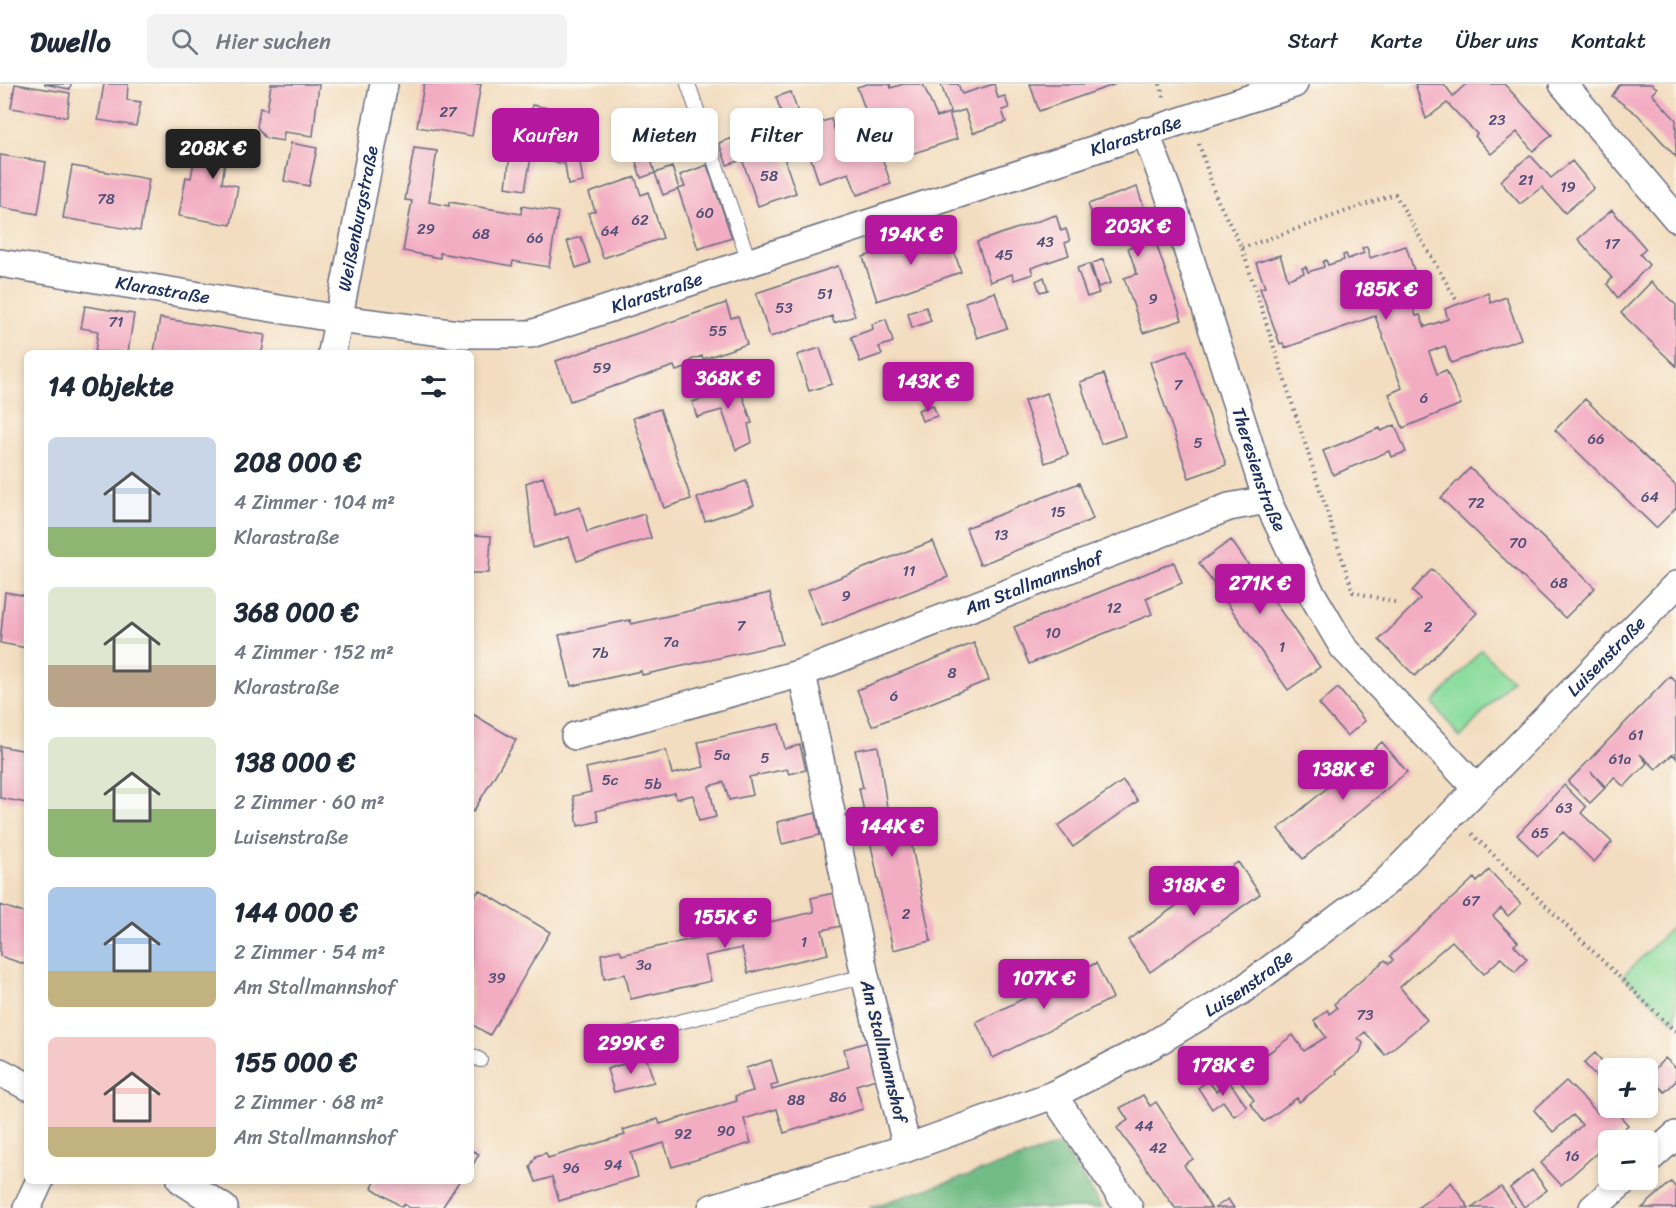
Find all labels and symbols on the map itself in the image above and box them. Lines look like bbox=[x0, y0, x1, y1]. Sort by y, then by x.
house number: 27 bbox=[439, 99, 458, 125]
street label: Klarastraße bbox=[1086, 106, 1186, 166]
house number: 23 bbox=[1489, 107, 1505, 133]
pin: 208K € bbox=[164, 129, 262, 180]
street label: Weißenburgstraße bbox=[328, 143, 388, 294]
house number: 58 bbox=[760, 163, 778, 189]
house number: 21 bbox=[1518, 167, 1534, 193]
house number: 19 bbox=[1560, 174, 1576, 200]
house number: 78 bbox=[97, 186, 115, 212]
house number: 60 bbox=[696, 200, 714, 226]
house number: 62 bbox=[631, 207, 649, 233]
pin: 203K € bbox=[1089, 207, 1187, 258]
pin: 194K € bbox=[862, 215, 960, 266]
house number: 29 bbox=[417, 216, 435, 242]
house number: 64 bbox=[601, 218, 619, 244]
house number: 68 bbox=[472, 221, 490, 247]
house number: 66 bbox=[526, 225, 544, 251]
house number: 43 bbox=[1036, 229, 1054, 255]
house number: 17 bbox=[1604, 231, 1621, 257]
house number: 45 bbox=[995, 242, 1013, 268]
street label: Klarastraße bbox=[607, 263, 707, 323]
street label: Klarastraße bbox=[113, 266, 212, 313]
pin: 185K € bbox=[1337, 270, 1435, 321]
house number: 51 bbox=[817, 281, 833, 307]
house number: 9 bbox=[1148, 286, 1158, 312]
house number: 53 bbox=[775, 295, 793, 321]
house number: 71 bbox=[108, 309, 124, 335]
house number: 55 bbox=[709, 318, 727, 344]
house number: 59 bbox=[593, 355, 611, 381]
pin: 368K € bbox=[679, 359, 777, 410]
pin: 143K € bbox=[879, 362, 977, 413]
house number: 7 bbox=[1174, 372, 1184, 398]
house number: 6 bbox=[1420, 385, 1428, 411]
street label: Theresienstraße bbox=[1222, 403, 1296, 537]
house number: 66 bbox=[1587, 426, 1605, 452]
house number: 5 bbox=[1193, 430, 1203, 456]
house number: 64 bbox=[1641, 484, 1659, 510]
house number: 72 bbox=[1467, 490, 1485, 516]
house number: 15 bbox=[1050, 499, 1066, 525]
house number: 13 bbox=[994, 522, 1008, 548]
house number: 70 bbox=[1509, 530, 1527, 556]
street label: Am Stallmannshof bbox=[959, 541, 1110, 625]
house number: 11 bbox=[903, 558, 915, 584]
pin: 271K € bbox=[1211, 564, 1309, 615]
house number: 68 bbox=[1550, 570, 1568, 596]
house number: 9 bbox=[841, 583, 851, 609]
house number: 12 bbox=[1106, 595, 1122, 621]
street label: Luisenstraße bbox=[1559, 608, 1654, 704]
house number: 7 bbox=[737, 613, 747, 639]
house number: 2 bbox=[1424, 614, 1433, 640]
house number: 10 bbox=[1045, 620, 1061, 646]
house number: 7a bbox=[663, 629, 680, 655]
house number: 1 bbox=[1279, 634, 1285, 660]
house number: 7b bbox=[592, 640, 608, 666]
house number: 8 bbox=[947, 660, 957, 686]
house number: 6 bbox=[890, 683, 898, 709]
house number: 61 bbox=[1629, 722, 1643, 748]
house number: 5a bbox=[714, 742, 731, 768]
house number: 5 bbox=[760, 745, 770, 771]
house number: 61a bbox=[1609, 746, 1632, 772]
pin: 138K € bbox=[1294, 750, 1392, 801]
house number: 5c bbox=[602, 767, 619, 793]
house number: 5b bbox=[644, 771, 662, 797]
house number: 63 bbox=[1556, 795, 1572, 821]
pin: 144K € bbox=[843, 807, 941, 858]
house number: 65 bbox=[1531, 820, 1549, 846]
pin: 318K € bbox=[1145, 866, 1243, 917]
house number: 67 bbox=[1462, 888, 1481, 914]
pin: 155K € bbox=[676, 898, 774, 949]
house number: 2 bbox=[902, 901, 911, 927]
house number: 1 bbox=[801, 929, 807, 955]
street label: Luisenstraße bbox=[1198, 941, 1300, 1026]
house number: 3a bbox=[636, 952, 652, 978]
pin: 107K € bbox=[995, 959, 1093, 1010]
house number: 39 bbox=[488, 965, 506, 991]
street label: Am Stallmannshof bbox=[851, 975, 918, 1128]
house number: 73 bbox=[1357, 1002, 1373, 1028]
pin: 299K € bbox=[582, 1024, 680, 1075]
pin: 178K € bbox=[1174, 1046, 1272, 1097]
house number: 86 bbox=[829, 1084, 847, 1110]
house number: 88 bbox=[787, 1087, 805, 1113]
house number: 44 bbox=[1135, 1113, 1153, 1139]
house number: 90 bbox=[717, 1118, 735, 1144]
house number: 92 bbox=[674, 1121, 692, 1147]
house number: 42 bbox=[1149, 1135, 1167, 1161]
house number: 16 bbox=[1565, 1143, 1579, 1169]
house number: 94 bbox=[604, 1152, 622, 1178]
house number: 96 bbox=[562, 1155, 580, 1181]

